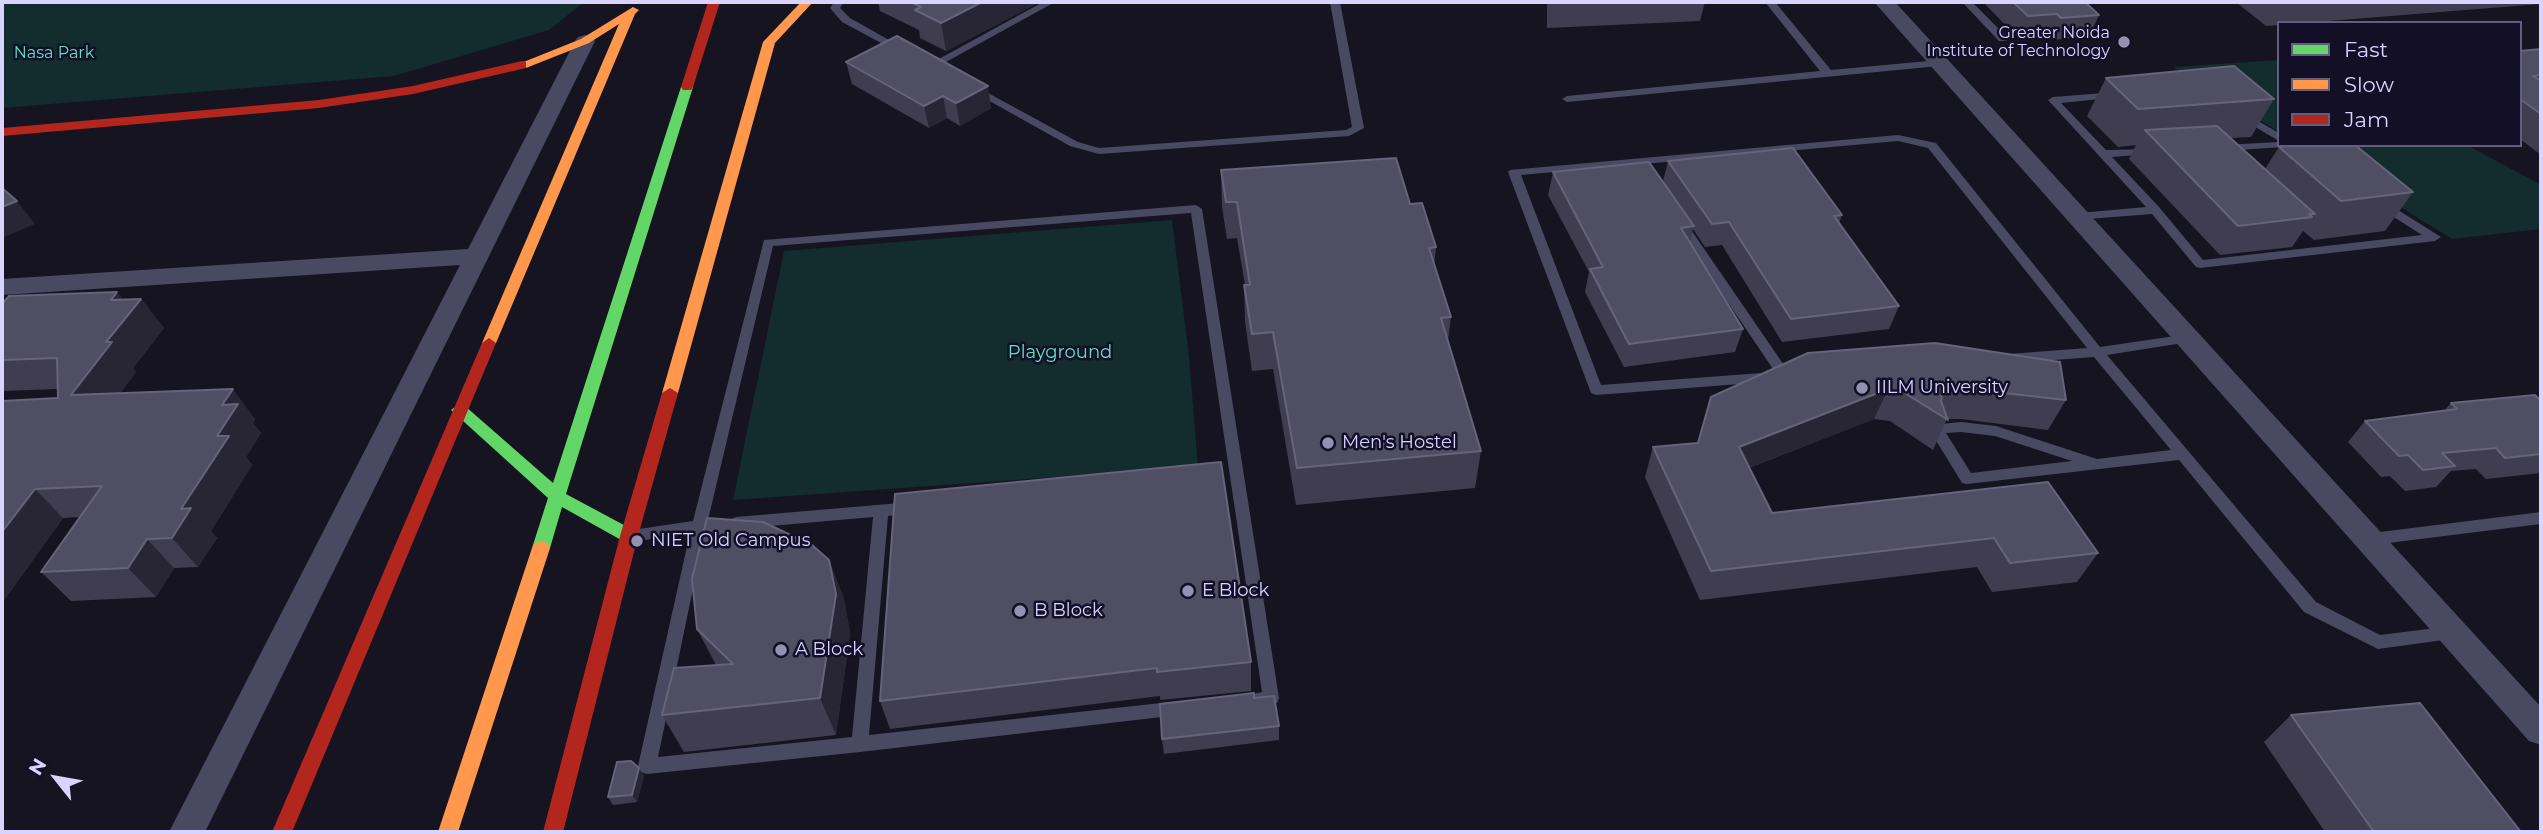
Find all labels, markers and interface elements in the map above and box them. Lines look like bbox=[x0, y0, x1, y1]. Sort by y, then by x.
legend bbox=[2277, 21, 2522, 147]
place label: Greater Noida Institute of Technology bbox=[1927, 23, 2110, 61]
marker: Greater Noida Institute of Technology bbox=[2116, 34, 2132, 50]
text: Fast bbox=[2344, 37, 2388, 62]
park label: Nasa Park bbox=[14, 43, 94, 63]
text: Slow bbox=[2344, 72, 2394, 97]
text: Jam bbox=[2344, 107, 2389, 132]
park label: Playground bbox=[1008, 342, 1112, 364]
place label: IILM University bbox=[1876, 377, 2008, 399]
marker: IILM University bbox=[1854, 380, 1870, 396]
place label: Men's Hostel bbox=[1342, 432, 1457, 454]
marker: Men's Hostel bbox=[1320, 435, 1336, 451]
place label: NIET Old Campus bbox=[651, 530, 810, 552]
marker: NIET Old Campus bbox=[629, 533, 645, 549]
place label: E Block bbox=[1202, 580, 1269, 602]
marker: E Block bbox=[1180, 583, 1196, 599]
place label: B Block bbox=[1034, 600, 1103, 622]
marker: B Block bbox=[1012, 603, 1028, 619]
place label: A Block bbox=[795, 639, 863, 661]
marker: A Block bbox=[773, 642, 789, 658]
north arrow bbox=[21, 743, 91, 813]
text: N bbox=[24, 754, 51, 779]

